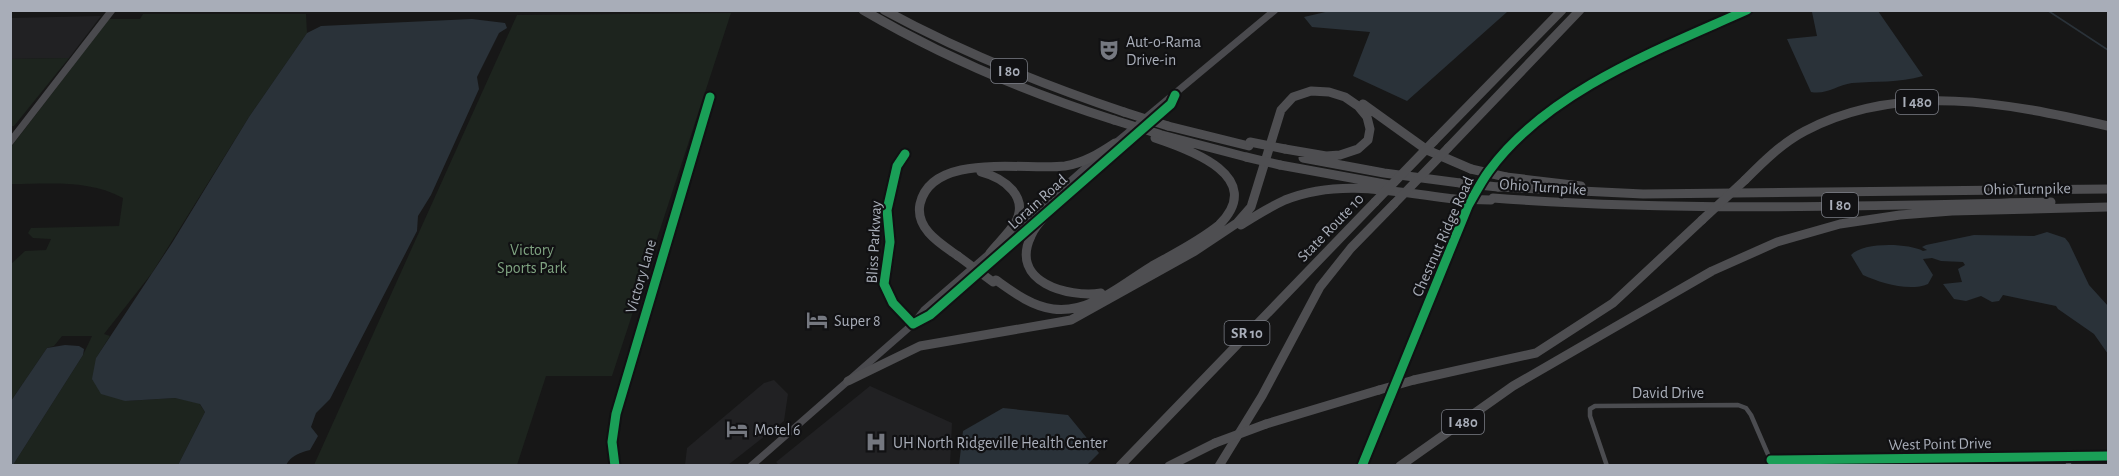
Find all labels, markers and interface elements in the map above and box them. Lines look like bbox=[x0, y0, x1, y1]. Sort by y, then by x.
place label: Aut-o-Rama Drive-in bbox=[1126, 34, 1201, 68]
theatre icon: Aut-o-Rama Drive-in bbox=[1097, 38, 1121, 62]
road number: I 80 bbox=[991, 59, 1027, 83]
road number: I 480 bbox=[1896, 90, 1938, 114]
street label: Lorain Road bbox=[1005, 171, 1070, 232]
street label: Chestnut Ridge Road bbox=[1409, 174, 1477, 299]
street label: Ohio Turnpike bbox=[1499, 176, 1587, 198]
street label: Ohio Turnpike bbox=[1983, 180, 2071, 198]
street label: State Route 10 bbox=[1294, 190, 1367, 265]
road number: I 80 bbox=[1822, 193, 1858, 217]
street label: Bliss Parkway bbox=[864, 200, 885, 284]
street label: Victory Lane bbox=[623, 238, 660, 315]
park label: Victory Sports Park bbox=[497, 242, 568, 276]
hotel icon: Super 8 bbox=[805, 308, 829, 332]
place label: Super 8 bbox=[834, 313, 881, 329]
road number: SR 10 bbox=[1224, 321, 1270, 345]
street label: David Drive bbox=[1632, 385, 1704, 401]
road number: I 480 bbox=[1442, 410, 1484, 434]
hotel icon: Motel 6 bbox=[725, 417, 749, 441]
place label: Motel 6 bbox=[754, 422, 801, 438]
hospital icon: UH North Ridgeville Health Center bbox=[864, 430, 888, 454]
place label: UH North Ridgeville Health Center bbox=[893, 435, 1108, 451]
street label: West Point Drive bbox=[1888, 435, 1992, 453]

